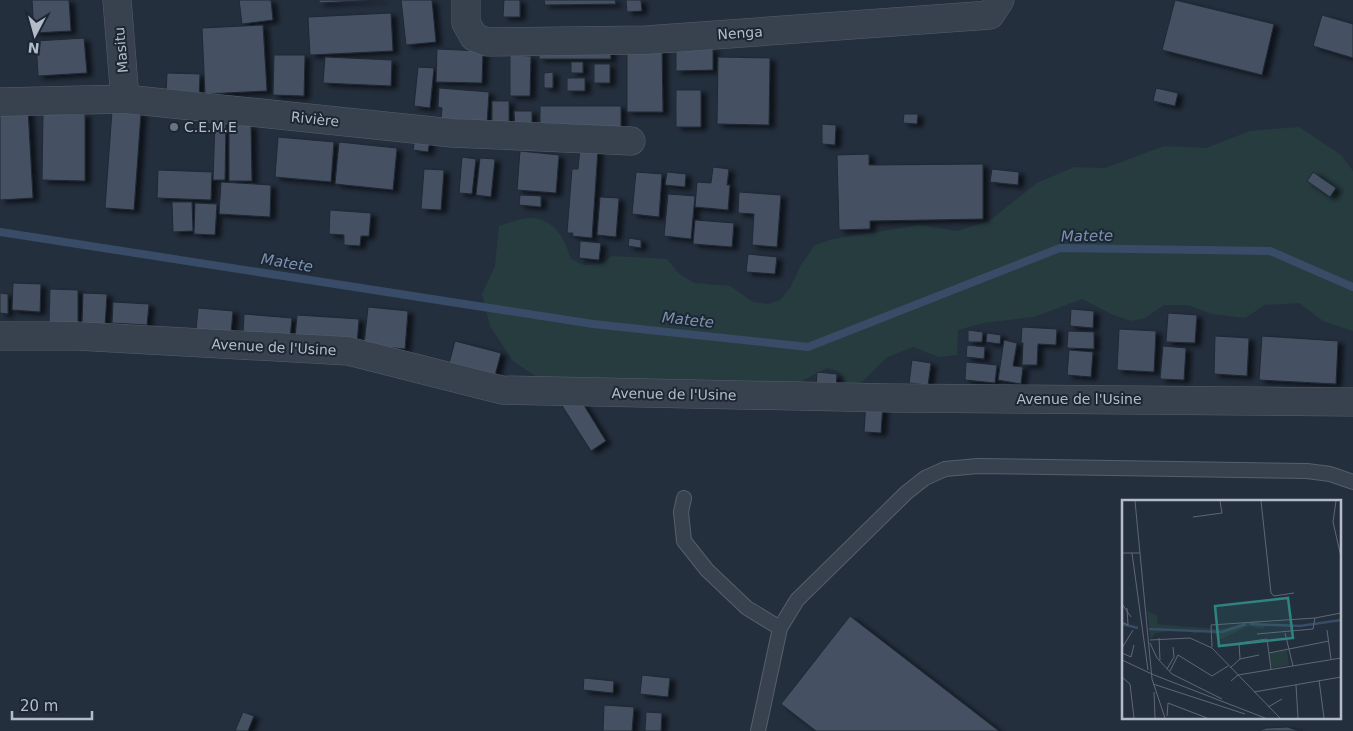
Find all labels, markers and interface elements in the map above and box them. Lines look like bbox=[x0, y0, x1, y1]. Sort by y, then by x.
north arrow bbox=[10, 10, 60, 60]
street label: Nenga bbox=[717, 23, 763, 43]
street label: Masitu bbox=[111, 26, 131, 74]
text: N bbox=[27, 39, 40, 56]
street label: Rivière bbox=[290, 109, 340, 129]
place label: C.E.M.E bbox=[184, 119, 237, 135]
marker: C.E.M.E bbox=[168, 121, 180, 133]
water label: Matete bbox=[1061, 227, 1113, 245]
water label: Matete bbox=[260, 250, 314, 276]
water label: Matete bbox=[661, 308, 715, 332]
street label: Avenue de l'Usine bbox=[211, 336, 337, 358]
street label: Avenue de l'Usine bbox=[611, 385, 737, 403]
street label: Avenue de l'Usine bbox=[1016, 391, 1142, 407]
inset map bbox=[1122, 500, 1340, 718]
scale bar bbox=[12, 688, 92, 720]
text: 20 m bbox=[20, 697, 58, 715]

